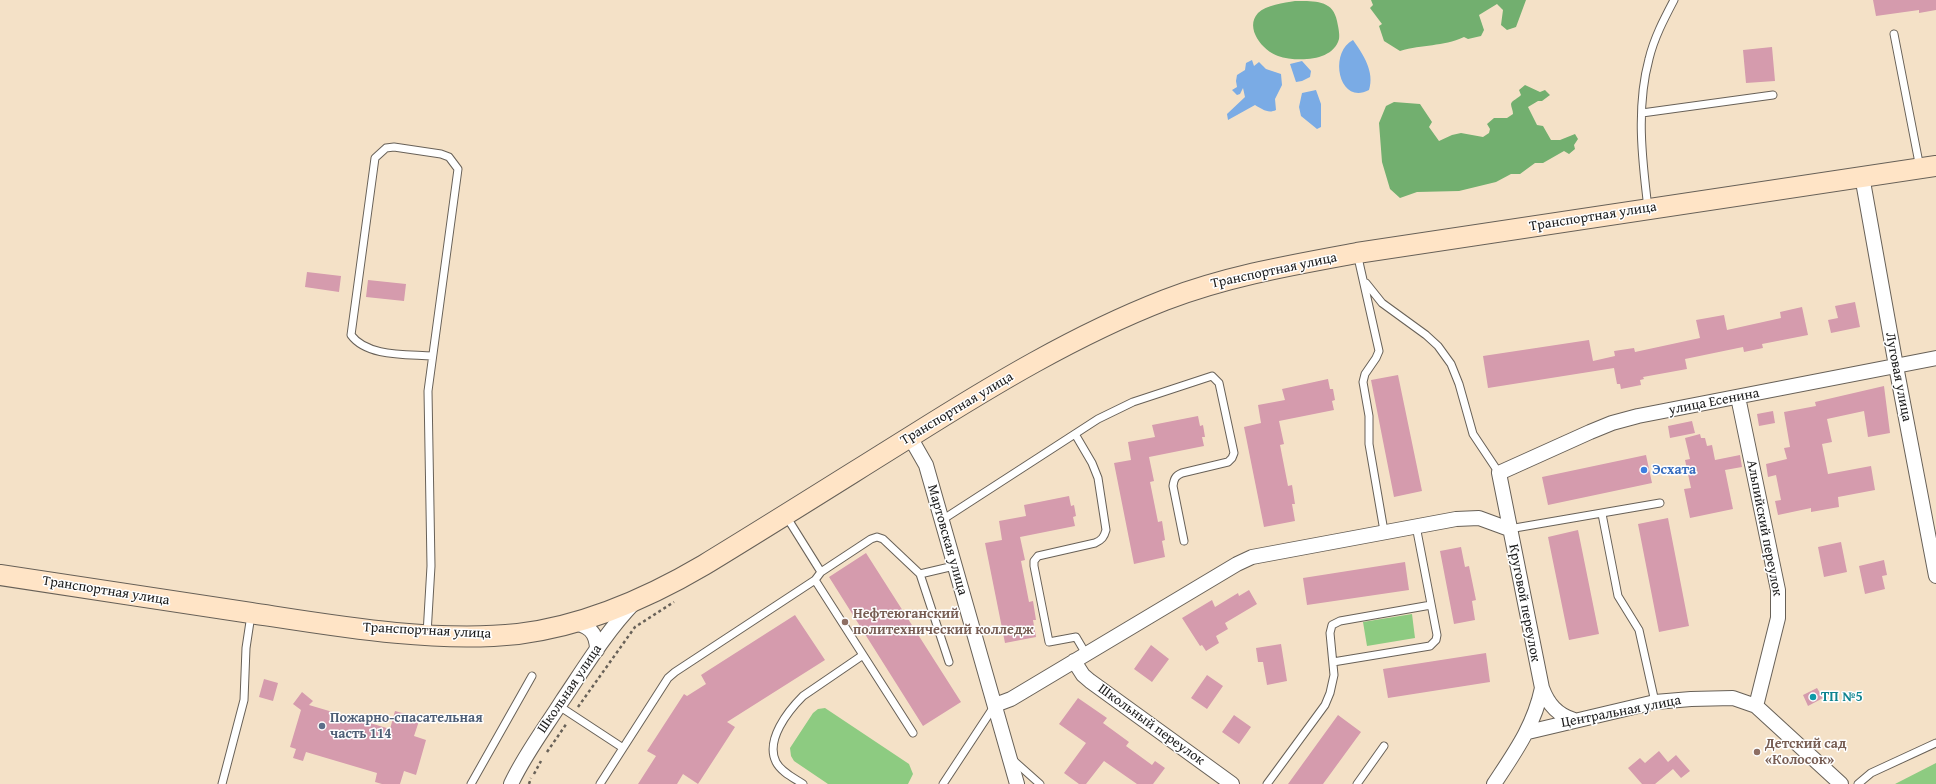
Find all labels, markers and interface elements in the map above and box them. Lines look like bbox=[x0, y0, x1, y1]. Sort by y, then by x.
street label: Транспортная улица bbox=[1528, 199, 1658, 235]
street label: Транспортная улица bbox=[1209, 249, 1339, 293]
street label: Луговая улица bbox=[1881, 331, 1915, 423]
street label: Транспортная улица bbox=[898, 369, 1016, 449]
street label: улица Есенина bbox=[1667, 385, 1761, 419]
street label: Альпийский переулок bbox=[1743, 458, 1785, 598]
place label: Эсхата bbox=[1652, 462, 1696, 478]
marker: Эсхата bbox=[1639, 465, 1649, 475]
street label: Мартовская улица bbox=[923, 483, 971, 597]
street label: Круговой переулок bbox=[1504, 543, 1544, 663]
street label: Транспортная улица bbox=[41, 573, 171, 609]
place label: Нефтеюганский политехнический колледж bbox=[853, 606, 1034, 638]
marker: Нефтеюганский политехнический колледж bbox=[840, 617, 850, 627]
street label: Транспортная улица bbox=[362, 619, 492, 643]
street label: Школьная улица bbox=[534, 642, 606, 736]
street label: Школьный переулок bbox=[1094, 681, 1208, 769]
place label: ТП №5 bbox=[1821, 689, 1863, 705]
street label: Центральная улица bbox=[1560, 692, 1682, 732]
marker: ТП №5 bbox=[1808, 692, 1818, 702]
place label: Пожарно-спасательная часть 114 bbox=[330, 710, 483, 742]
marker: Пожарно-спасательная часть 114 bbox=[317, 721, 327, 731]
place label: Детский сад «Колосок» bbox=[1765, 736, 1846, 768]
marker: Детский сад «Колосок» bbox=[1752, 747, 1762, 757]

